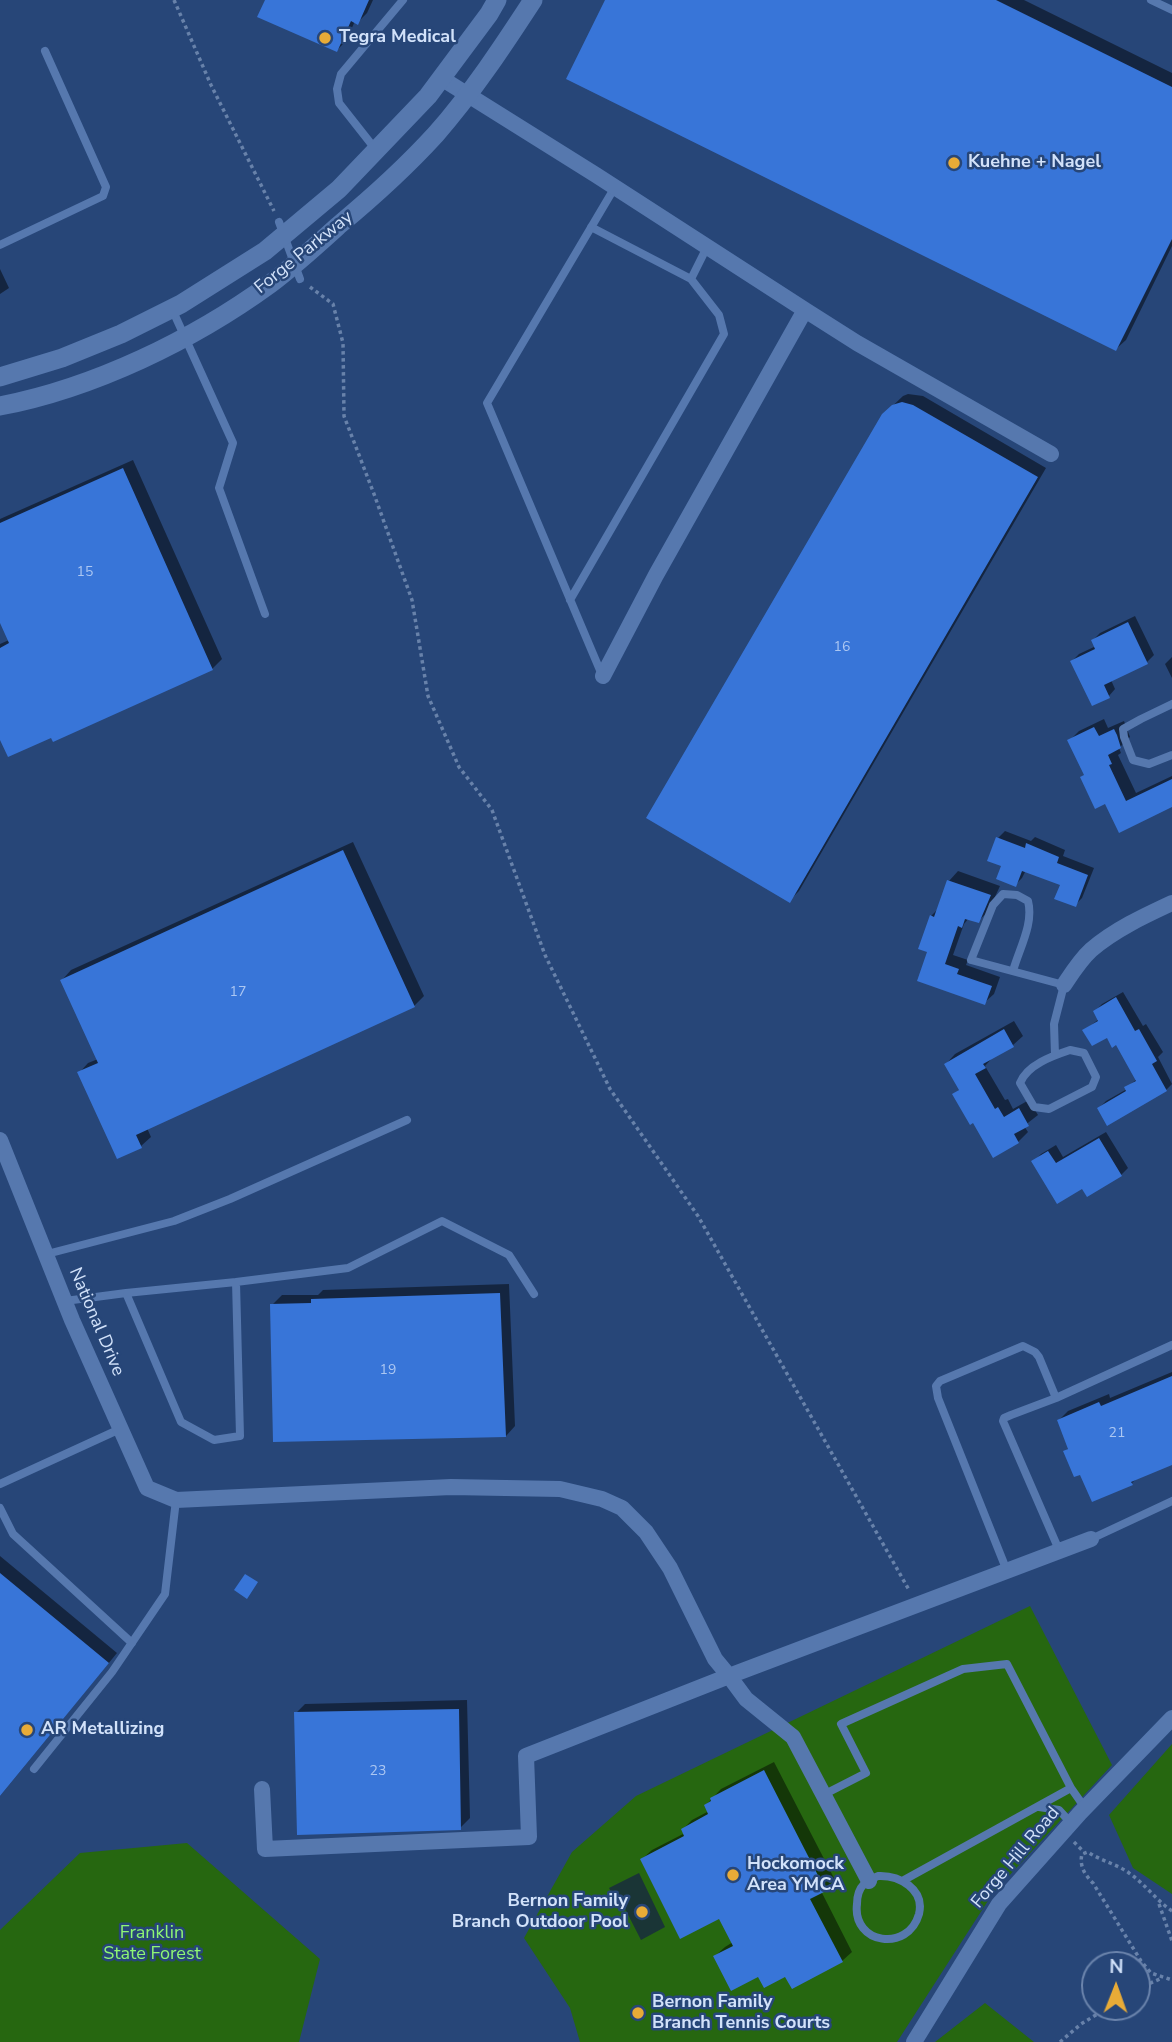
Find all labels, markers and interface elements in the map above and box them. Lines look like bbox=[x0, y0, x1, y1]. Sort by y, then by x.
place label: Tegra Medical bbox=[339, 27, 456, 49]
marker: Tegra Medical bbox=[317, 30, 333, 46]
place label: Kuehne + Nagel bbox=[968, 152, 1101, 174]
marker: Kuehne + Nagel bbox=[946, 155, 962, 171]
street label: Forge Parkway bbox=[251, 207, 357, 299]
house number: 15 bbox=[77, 565, 93, 581]
house number: 16 bbox=[834, 640, 850, 656]
house number: 17 bbox=[230, 985, 246, 1001]
street label: National Drive bbox=[63, 1265, 129, 1379]
house number: 19 bbox=[380, 1363, 396, 1379]
house number: 21 bbox=[1109, 1426, 1125, 1442]
place label: AR Metallizing bbox=[41, 1719, 164, 1741]
marker: AR Metallizing bbox=[19, 1722, 35, 1738]
house number: 23 bbox=[370, 1764, 386, 1780]
street label: Forge Hill Road bbox=[967, 1803, 1065, 1913]
place label: Hockomock Area YMCA bbox=[747, 1854, 844, 1896]
marker: Hockomock Area YMCA bbox=[725, 1867, 741, 1883]
place label: Bernon Family Branch Outdoor Pool bbox=[452, 1891, 628, 1934]
marker: Bernon Family Branch Outdoor Pool bbox=[634, 1904, 650, 1920]
park label: Franklin State Forest bbox=[103, 1923, 201, 1966]
north arrow bbox=[1081, 1951, 1151, 2021]
text: N bbox=[1109, 1954, 1124, 1980]
place label: Bernon Family Branch Tennis Courts bbox=[652, 1992, 830, 2035]
marker: Bernon Family Branch Tennis Courts bbox=[630, 2005, 646, 2021]

